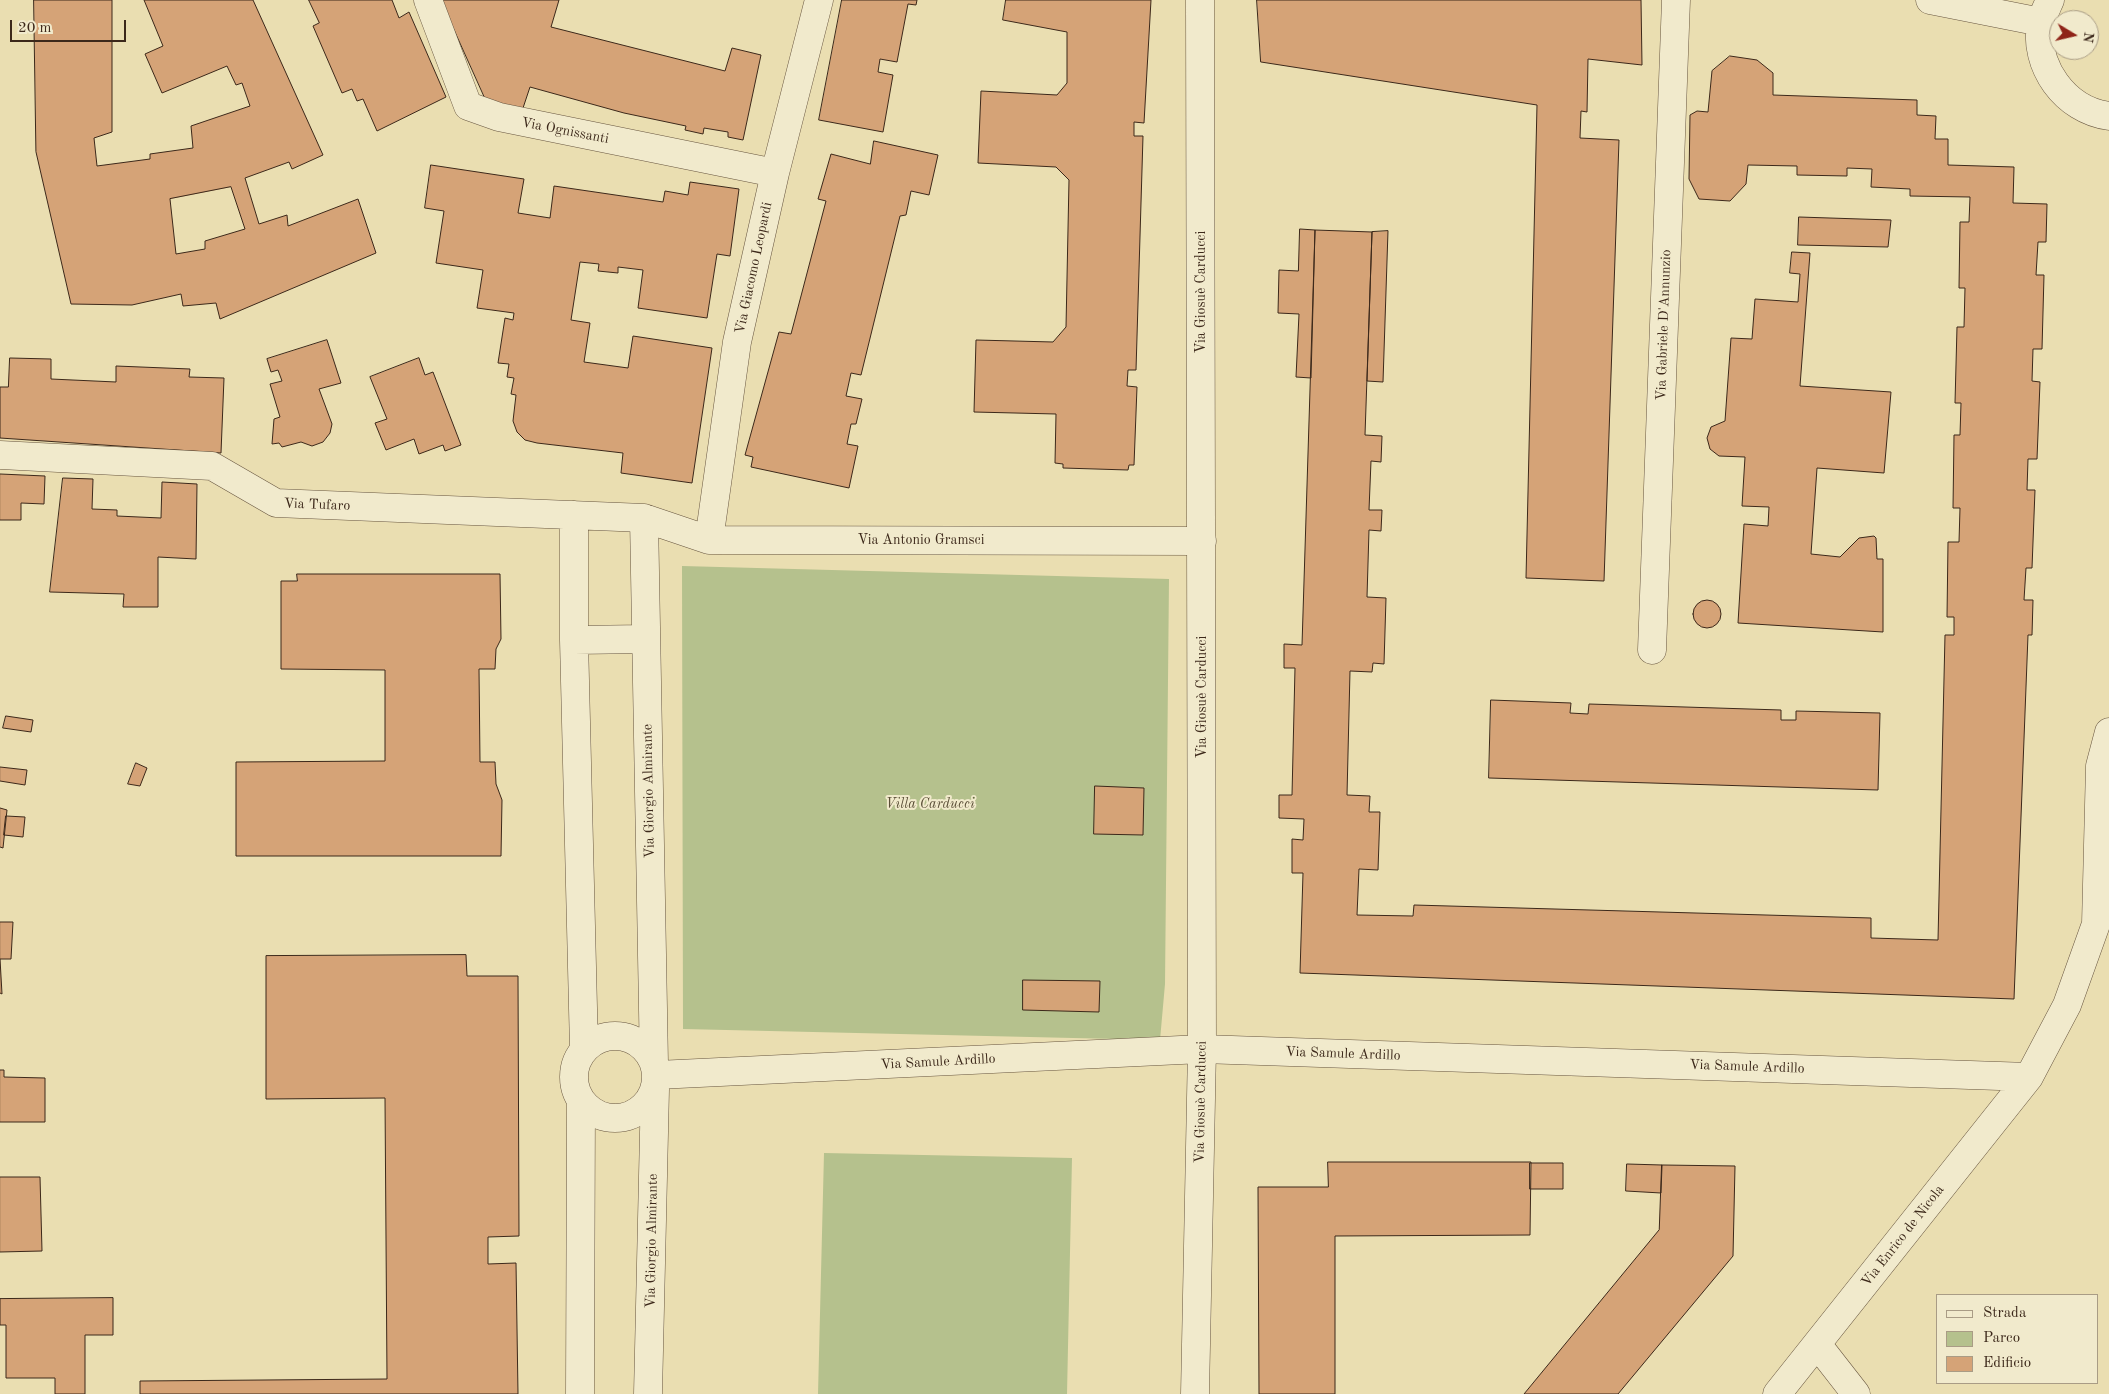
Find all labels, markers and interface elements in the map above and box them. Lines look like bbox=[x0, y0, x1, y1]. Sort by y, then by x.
scale bar bbox=[12, 10, 129, 42]
north arrow bbox=[2049, 10, 2099, 60]
text: 20 m bbox=[18, 21, 52, 36]
text: N bbox=[2080, 31, 2096, 44]
street label: Via Ognissanti bbox=[520, 114, 610, 148]
street label: Via Giacomo Leopardi bbox=[732, 201, 776, 335]
street label: Via Giosuè Carducci bbox=[1193, 231, 1209, 353]
street label: Via Gabriele D'Annunzio bbox=[1653, 249, 1675, 401]
street label: Via Tufaro bbox=[283, 495, 351, 515]
street label: Via Antonio Gramsci bbox=[858, 532, 984, 548]
street label: Via Giosuè Carducci bbox=[1194, 636, 1210, 758]
street label: Via Giorgio Almirante bbox=[639, 724, 659, 858]
park label: Villa Carducci bbox=[885, 796, 975, 812]
street label: Via Giosuè Carducci bbox=[1192, 1041, 1210, 1163]
street label: Via Samule Ardillo bbox=[1285, 1044, 1401, 1064]
street label: Via Samule Ardillo bbox=[880, 1051, 996, 1073]
street label: Via Samule Ardillo bbox=[1689, 1057, 1805, 1077]
street label: Via Giorgio Almirante bbox=[642, 1174, 662, 1308]
street label: Via Enrico de Nicola bbox=[1858, 1182, 1948, 1290]
legend bbox=[1936, 1294, 2099, 1384]
text: Strada bbox=[1983, 1306, 2026, 1321]
text: Parco bbox=[1983, 1331, 2020, 1346]
text: Edificio bbox=[1983, 1356, 2031, 1371]

